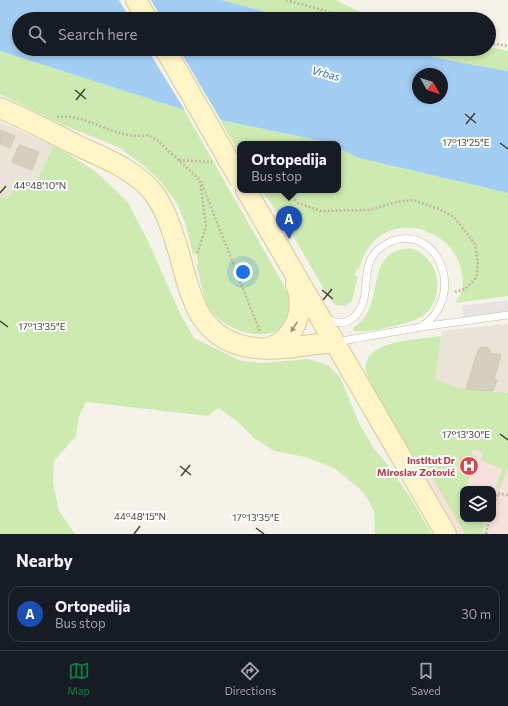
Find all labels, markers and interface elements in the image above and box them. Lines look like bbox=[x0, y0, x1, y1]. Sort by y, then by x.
search box bbox=[12, 12, 496, 56]
icon: search bbox=[26, 23, 48, 45]
text: Search here bbox=[58, 25, 137, 43]
water label: Vrbas bbox=[310, 63, 342, 83]
north arrow bbox=[412, 68, 448, 104]
text: 17°13'25"E bbox=[442, 136, 490, 148]
popup bbox=[237, 141, 341, 193]
text: Ortopedija bbox=[251, 150, 327, 168]
text: Bus stop bbox=[251, 168, 302, 184]
text: 44°48'10"N bbox=[14, 179, 66, 191]
pin: A bbox=[276, 206, 302, 239]
your location bbox=[233, 262, 253, 282]
text: 17°13'35"E bbox=[18, 320, 66, 332]
one-way arrow bbox=[290, 322, 298, 332]
text: 17°13'30"E bbox=[442, 428, 490, 440]
place label: Institut Dr Miroslav Zotović bbox=[377, 454, 455, 478]
hospital icon: Institut Dr Miroslav Zotović bbox=[458, 455, 480, 477]
map controls bbox=[460, 486, 496, 522]
button: layers bbox=[460, 486, 496, 522]
text: 44°48'15"N bbox=[114, 510, 166, 522]
text: 17°13'35"E bbox=[232, 511, 280, 523]
text: Nearby bbox=[16, 550, 73, 571]
text: Ortopedija bbox=[55, 597, 130, 615]
text: A bbox=[25, 606, 35, 622]
text: 30 m bbox=[461, 606, 491, 622]
text: Bus stop bbox=[55, 615, 106, 631]
tab: Map bbox=[67, 660, 90, 697]
tab: Directions bbox=[225, 660, 276, 697]
tab: Saved bbox=[411, 660, 441, 697]

